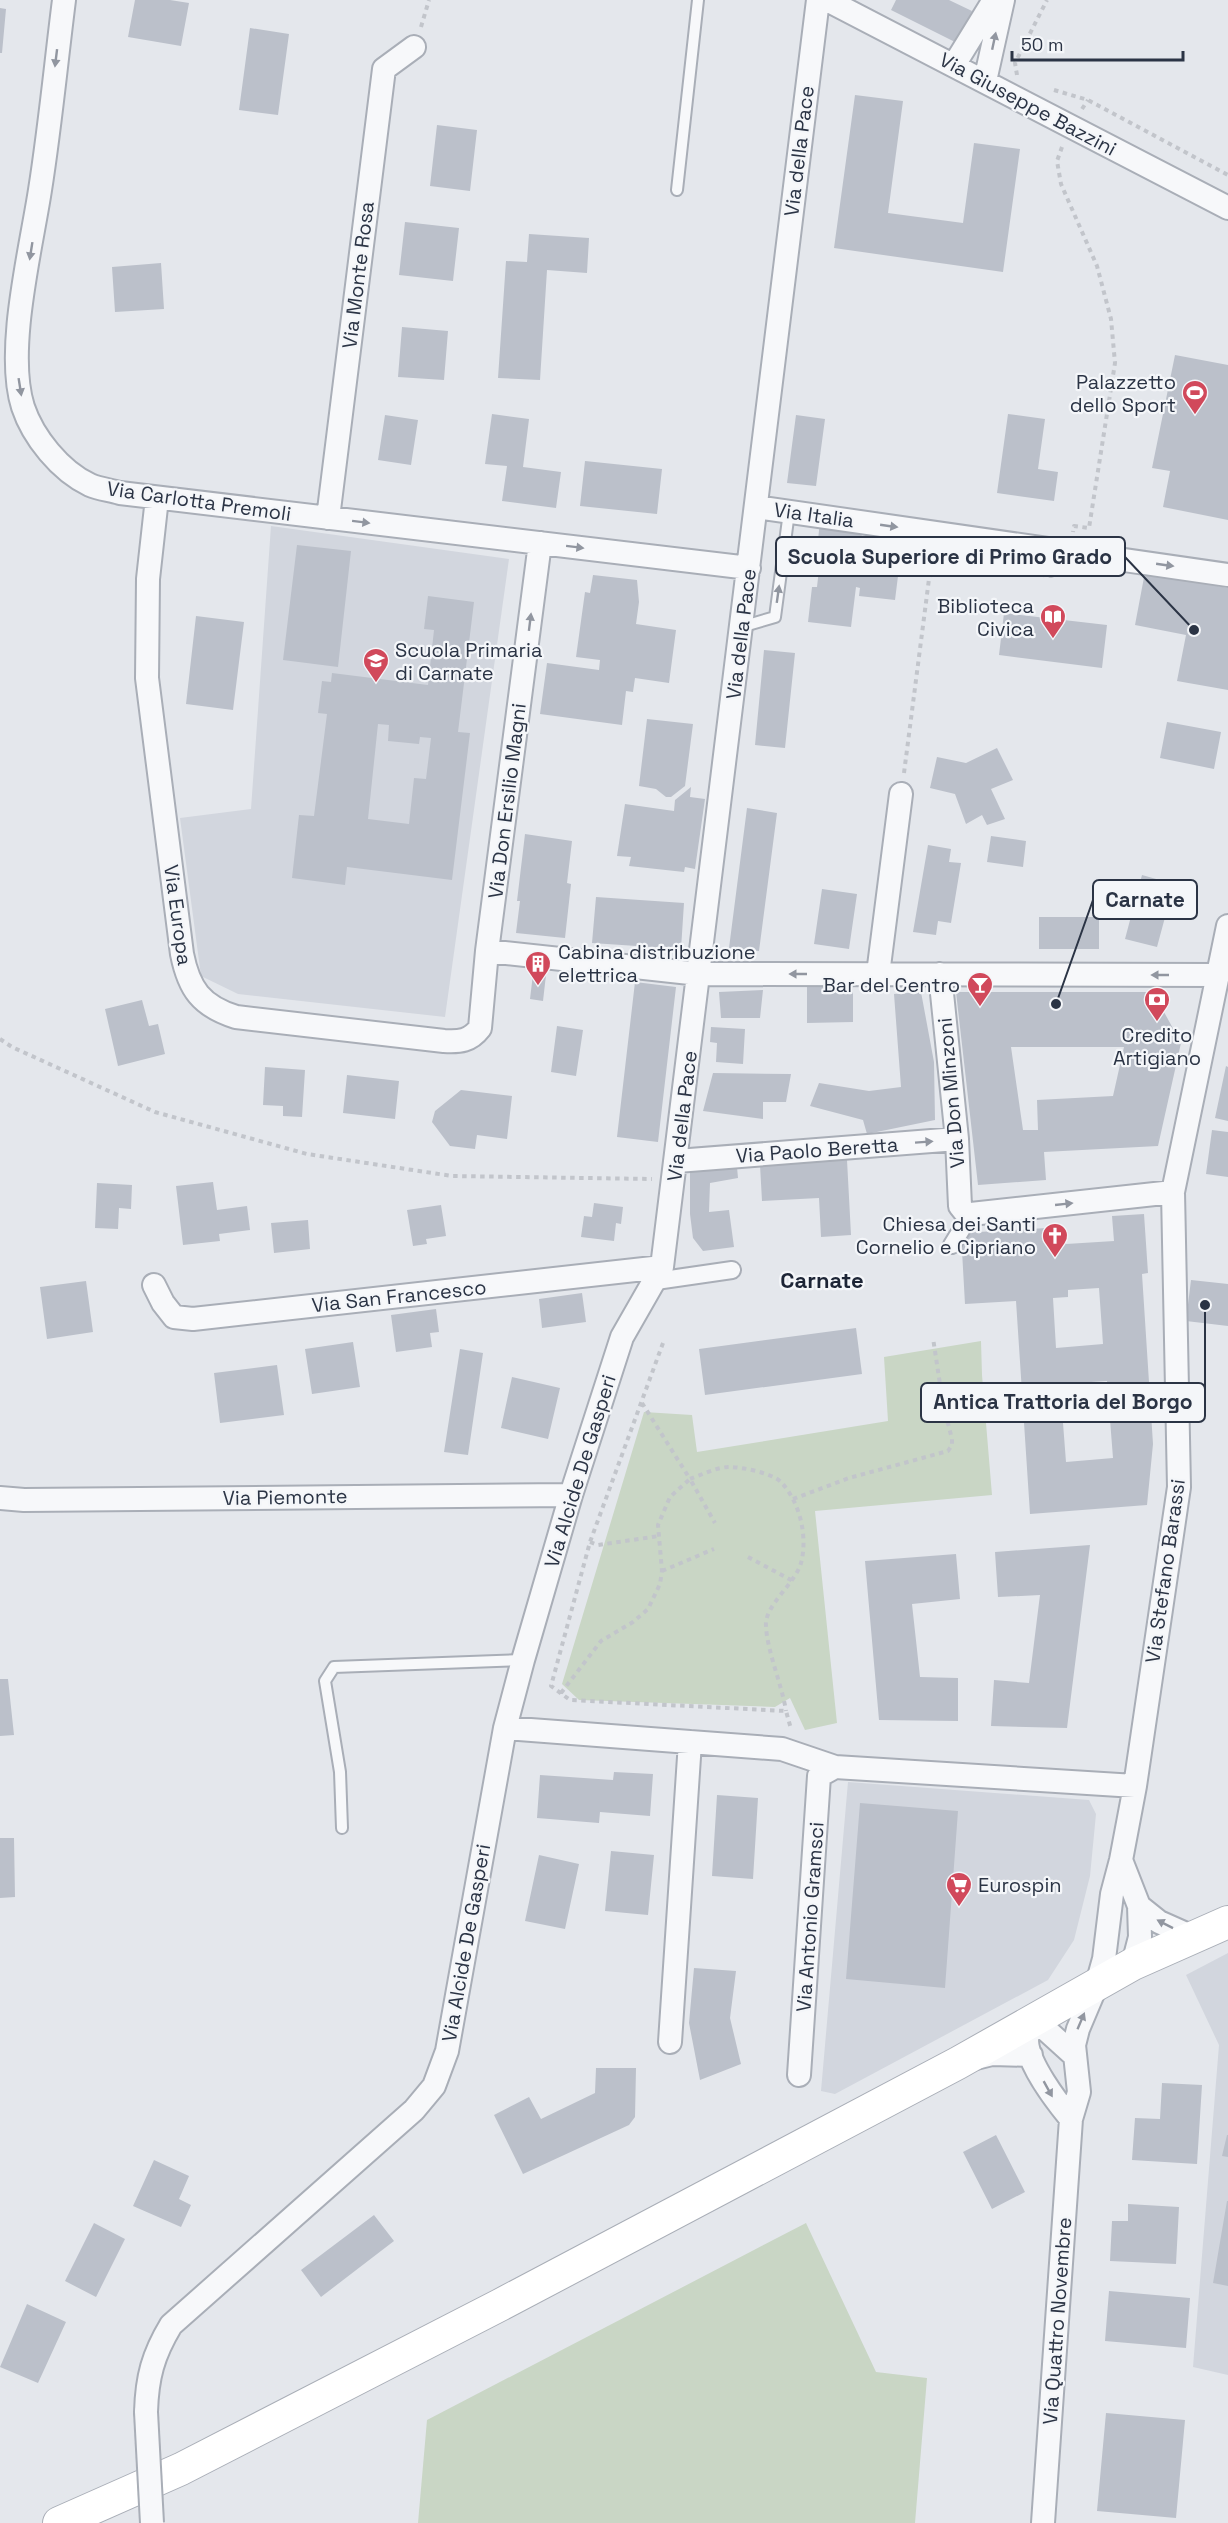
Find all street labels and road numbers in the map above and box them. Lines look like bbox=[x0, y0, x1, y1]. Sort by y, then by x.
street label: Via Giuseppe Bazzini bbox=[935, 46, 1121, 162]
street label: Via della Pace bbox=[778, 84, 820, 218]
street label: Via Monte Rosa bbox=[336, 200, 380, 350]
street label: Via Carlotta Premoli bbox=[105, 475, 293, 527]
street label: Via Italia bbox=[772, 497, 856, 533]
street label: Via della Pace bbox=[720, 567, 762, 701]
street label: Via Don Ersilio Magni bbox=[482, 702, 532, 900]
street label: Via Europa bbox=[158, 863, 198, 967]
street label: Via Don Minzoni bbox=[931, 1017, 971, 1169]
street label: Via della Pace bbox=[661, 1049, 703, 1183]
street label: Via Paolo Beretta bbox=[735, 1131, 899, 1169]
street label: Via San Francesco bbox=[310, 1274, 488, 1318]
street label: Via Alcide De Gasperi bbox=[538, 1371, 622, 1571]
street label: Via Stefano Barassi bbox=[1139, 1477, 1191, 1665]
street label: Via Piemonte bbox=[222, 1483, 348, 1511]
street label: Via Antonio Gramsci bbox=[790, 1821, 830, 2013]
street label: Via Alcide De Gasperi bbox=[436, 1842, 496, 2044]
street label: Via Quattro Novembre bbox=[1037, 2216, 1077, 2426]

